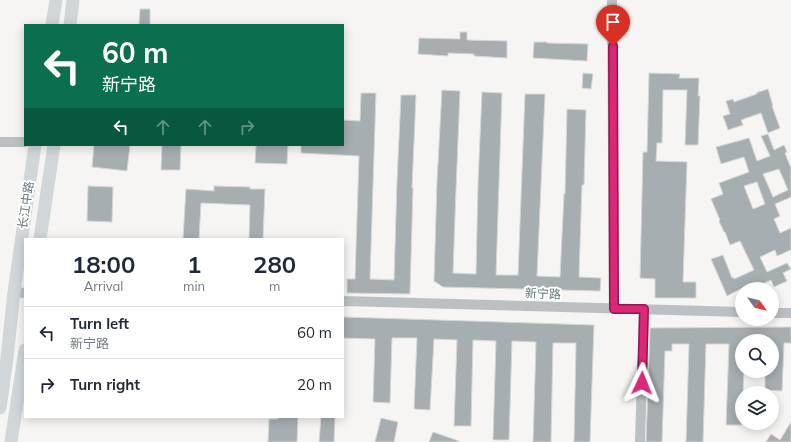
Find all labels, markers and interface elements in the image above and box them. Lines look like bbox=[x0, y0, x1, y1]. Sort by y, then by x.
pin bbox=[596, 5, 630, 46]
icon: arrive bbox=[602, 11, 624, 33]
text: 60 m bbox=[102, 35, 168, 70]
icon: left bbox=[36, 40, 88, 92]
text: 新宁路 bbox=[102, 73, 156, 96]
icon: left bbox=[110, 116, 132, 138]
icon: ahead bbox=[152, 116, 174, 138]
icon: ahead bbox=[194, 116, 216, 138]
icon: right bbox=[236, 116, 258, 138]
street label: 长江中路 bbox=[15, 180, 36, 230]
text: 18:00 bbox=[72, 249, 135, 279]
text: 1 bbox=[187, 249, 201, 279]
text: 280 bbox=[253, 249, 296, 279]
text: Arrival bbox=[84, 278, 123, 294]
text: min bbox=[183, 278, 205, 294]
text: m bbox=[269, 278, 280, 294]
north arrow bbox=[735, 282, 779, 326]
map controls bbox=[735, 282, 779, 430]
street label: 新宁路 bbox=[525, 285, 561, 302]
text: Turn left bbox=[70, 314, 129, 333]
icon: left bbox=[36, 322, 58, 344]
text: 60 m bbox=[297, 323, 332, 342]
button: search bbox=[735, 334, 779, 378]
text: 新宁路 bbox=[70, 335, 109, 351]
position arrow bbox=[621, 362, 663, 404]
icon: right bbox=[36, 374, 58, 396]
text: Turn right bbox=[70, 375, 140, 394]
text: 20 m bbox=[297, 375, 332, 394]
button: layers bbox=[735, 386, 779, 430]

